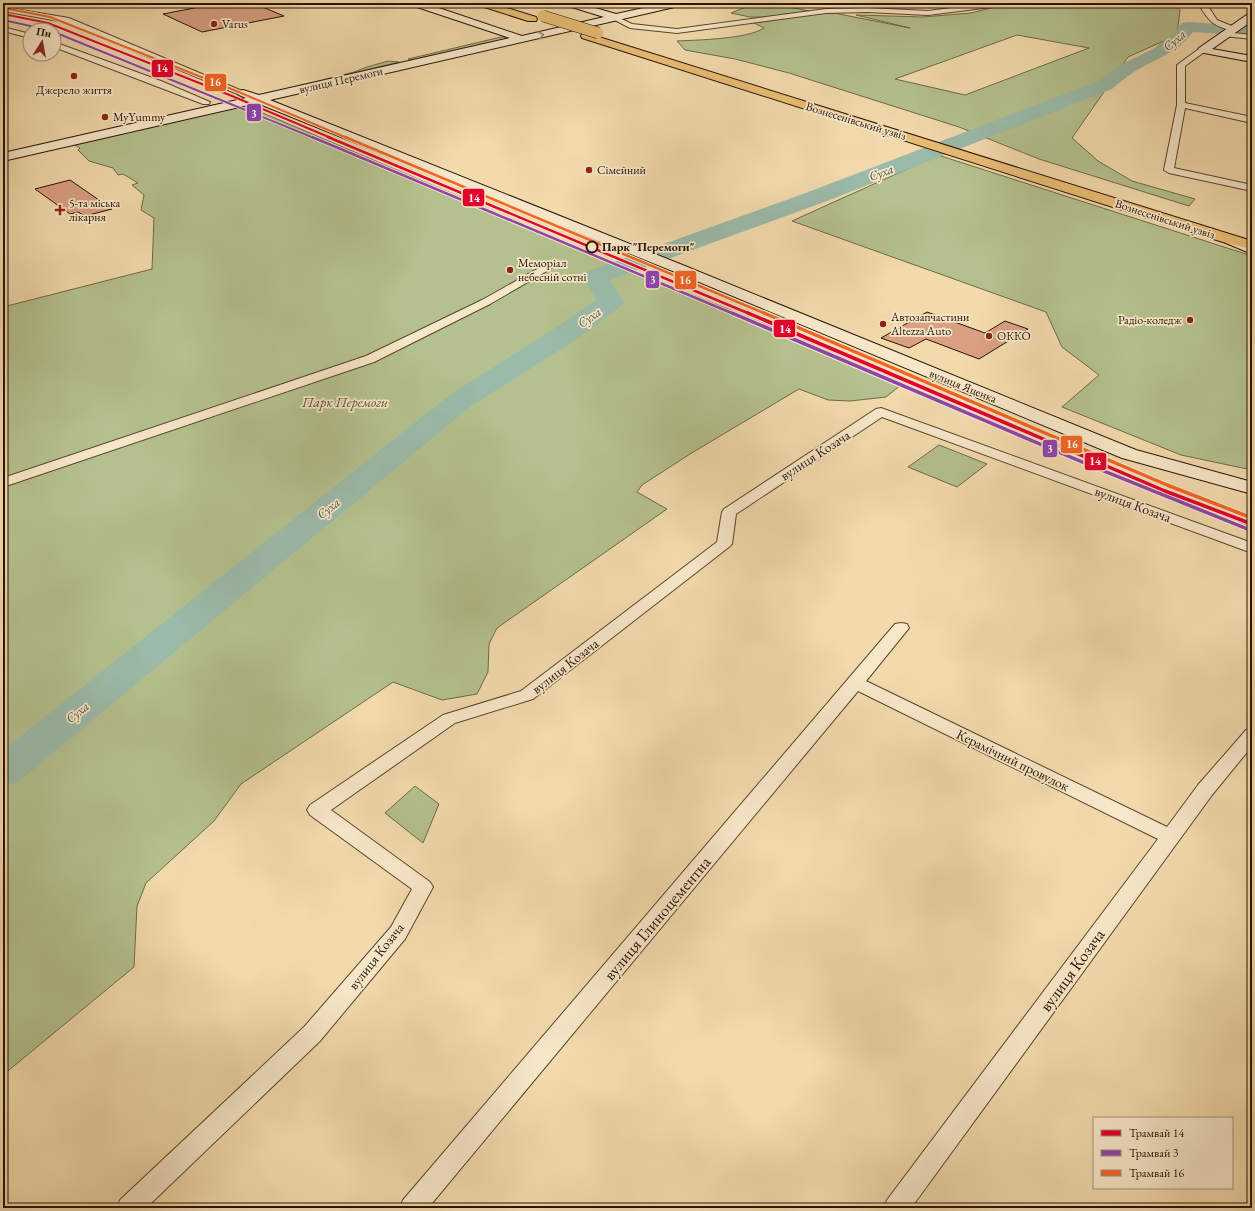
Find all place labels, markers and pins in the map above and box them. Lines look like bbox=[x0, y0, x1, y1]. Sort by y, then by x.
place label: Varus bbox=[222, 16, 248, 32]
marker: Varus bbox=[209, 19, 219, 29]
marker: Джерело життя bbox=[69, 71, 79, 81]
place label: Джерело життя bbox=[36, 82, 113, 98]
place label: MyYummy bbox=[113, 109, 166, 125]
marker: MyYummy bbox=[100, 112, 110, 122]
place label: Сімейний bbox=[597, 162, 647, 178]
marker: Сімейний bbox=[584, 165, 594, 175]
place label: 5-та міська лікарня bbox=[69, 195, 121, 225]
marker: 5-та міська лікарня bbox=[54, 204, 66, 216]
place label: Парк "Перемоги" bbox=[602, 239, 695, 255]
marker: Парк "Перемоги" bbox=[585, 240, 599, 254]
place label: Меморіал небесній сотні bbox=[518, 255, 587, 285]
marker: Меморіал небесній сотні bbox=[505, 265, 515, 275]
place label: Автозапчастини Altezza Auto bbox=[890, 309, 970, 339]
place label: Радіо-коледж bbox=[1118, 312, 1183, 328]
marker: Радіо-коледж bbox=[1185, 315, 1195, 325]
marker: Автозапчастини Altezza Auto bbox=[878, 319, 888, 329]
place label: ОККО bbox=[997, 328, 1031, 344]
marker: ОККО bbox=[984, 331, 994, 341]

